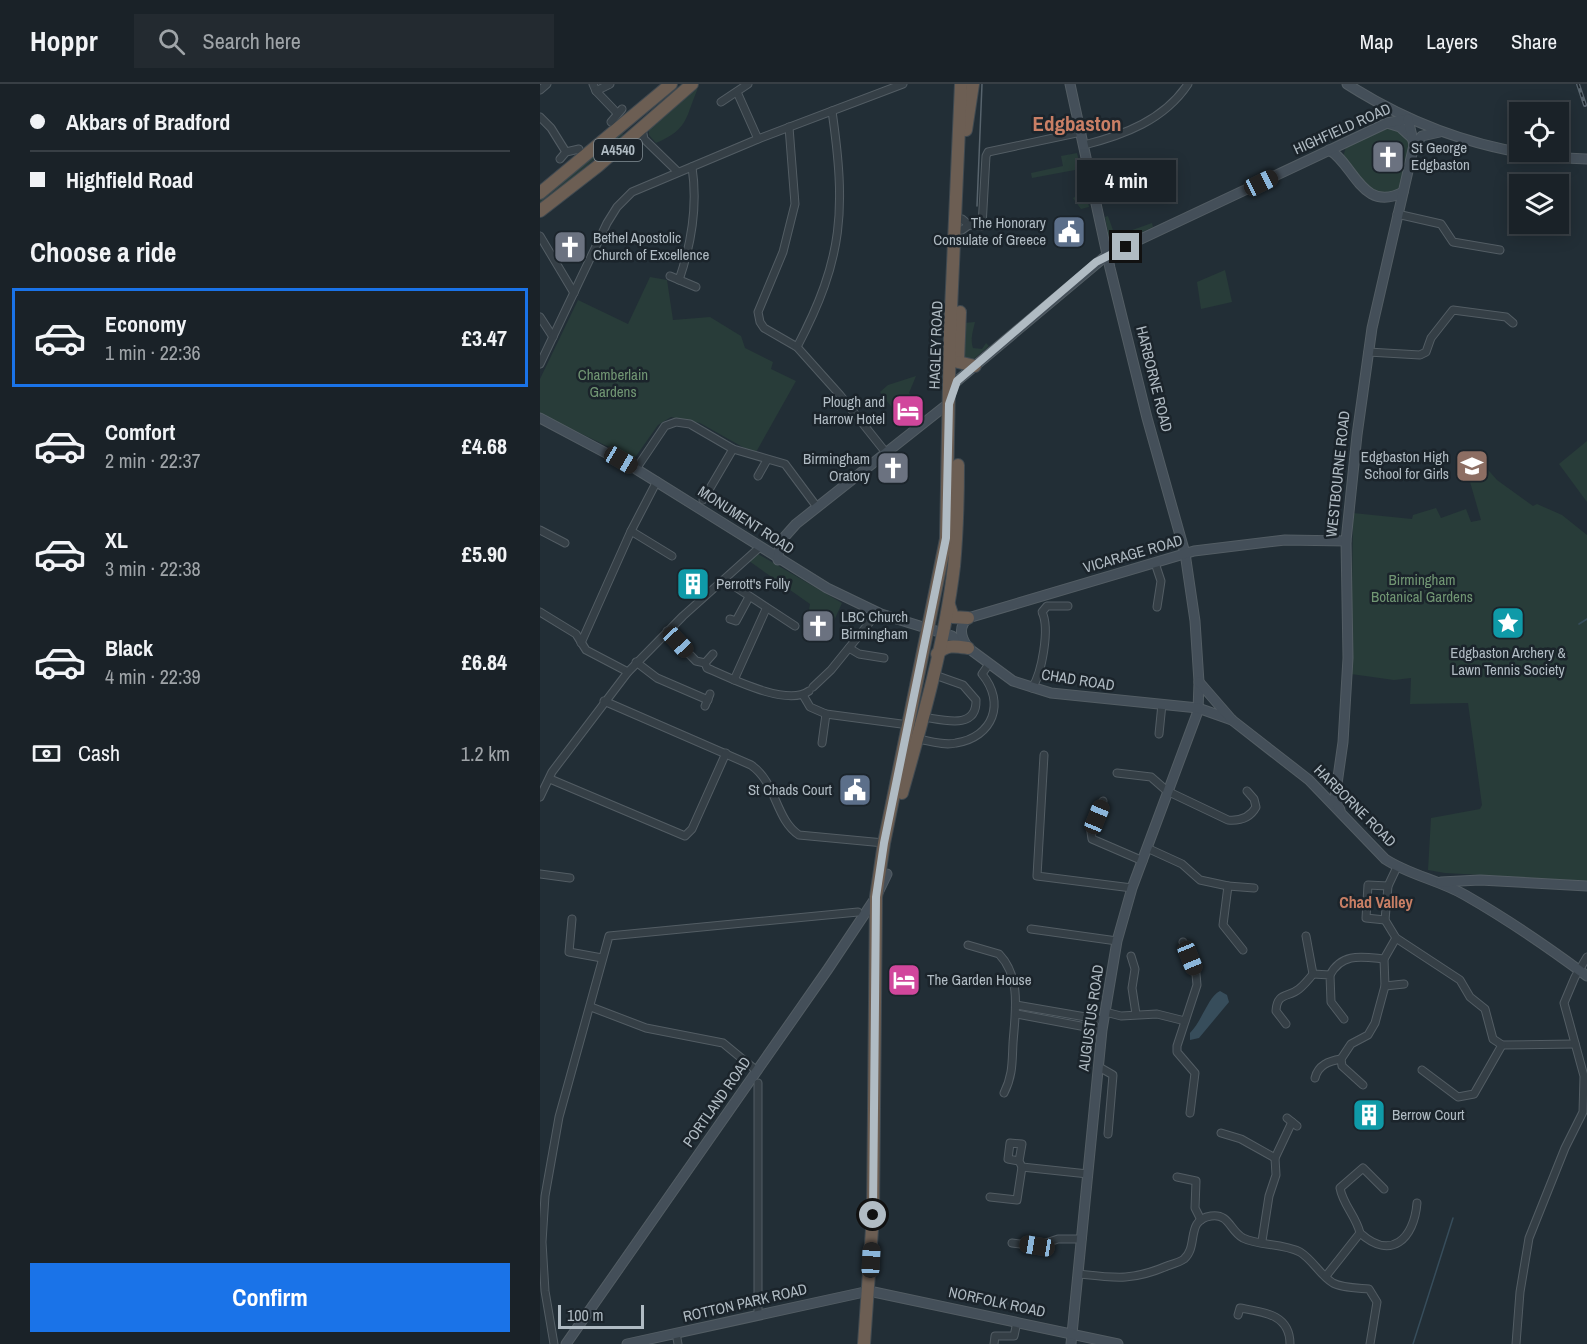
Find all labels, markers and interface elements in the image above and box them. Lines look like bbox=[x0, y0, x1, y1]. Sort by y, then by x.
search box bbox=[134, 14, 554, 68]
text: Hoppr bbox=[30, 22, 98, 60]
icon: search bbox=[155, 25, 188, 58]
text: Search here bbox=[203, 26, 301, 56]
text: Map bbox=[1360, 27, 1393, 56]
text: Layers bbox=[1426, 27, 1478, 56]
text: Share bbox=[1511, 27, 1557, 56]
street label: HIGHFIELD ROAD bbox=[1290, 98, 1394, 159]
map controls bbox=[1509, 102, 1569, 234]
button: locate bbox=[1509, 102, 1569, 162]
text: Akbars of Bradford bbox=[66, 107, 230, 137]
district label: Edgbaston bbox=[1033, 109, 1121, 138]
place label: St George Edgbaston bbox=[1411, 137, 1470, 175]
road number: A4540 bbox=[594, 139, 642, 161]
church icon: St George Edgbaston bbox=[1370, 139, 1406, 175]
callout: 4 min bbox=[1076, 160, 1176, 202]
text: Highfield Road bbox=[66, 165, 193, 195]
text: 4 min bbox=[1105, 167, 1148, 194]
car bbox=[1241, 167, 1281, 199]
button: layers bbox=[1509, 174, 1569, 234]
place label: The Honorary Consulate of Greece bbox=[933, 212, 1047, 250]
public building icon: The Honorary Consulate of Greece bbox=[1051, 214, 1087, 250]
place label: Bethel Apostolic Church of Excellence bbox=[593, 227, 709, 265]
church icon: Bethel Apostolic Church of Excellence bbox=[552, 229, 588, 265]
route end bbox=[1112, 233, 1139, 260]
text: Choose a ride bbox=[30, 234, 176, 270]
street label: HAGLEY ROAD bbox=[923, 300, 948, 390]
text: Economy bbox=[105, 309, 186, 339]
icon: car bbox=[33, 311, 87, 365]
text: £3.47 bbox=[462, 323, 507, 353]
street label: HARBORNE ROAD bbox=[1131, 324, 1178, 434]
text: 1 min · 22:36 bbox=[105, 339, 201, 366]
park label: Chamberlain Gardens bbox=[578, 364, 648, 402]
place label: Plough and Harrow Hotel bbox=[813, 391, 885, 429]
hotel icon: Plough and Harrow Hotel bbox=[890, 393, 926, 429]
street label: WESTBOURNE ROAD bbox=[1320, 410, 1355, 538]
text: Comfort bbox=[105, 417, 175, 447]
icon: car bbox=[33, 419, 87, 473]
text: £4.68 bbox=[462, 431, 507, 461]
car bbox=[601, 443, 641, 477]
place label: Edgbaston High School for Girls bbox=[1361, 446, 1449, 484]
text: 2 min · 22:37 bbox=[105, 447, 201, 474]
place label: Birmingham Oratory bbox=[803, 448, 871, 486]
school or university icon: Edgbaston High School for Girls bbox=[1454, 448, 1490, 484]
church icon: Birmingham Oratory bbox=[875, 450, 911, 486]
street label: MONUMENT ROAD bbox=[694, 481, 799, 559]
text: XL bbox=[105, 525, 128, 555]
icon: car bbox=[33, 527, 87, 581]
street label: VICARAGE ROAD bbox=[1081, 529, 1185, 578]
text: £5.90 bbox=[462, 539, 507, 569]
text: 3 min · 22:38 bbox=[105, 555, 201, 582]
building icon: Perrott's Folly bbox=[675, 566, 711, 602]
park label: Birmingham Botanical Gardens bbox=[1371, 569, 1473, 607]
place label: Perrott's Folly bbox=[716, 573, 791, 594]
place icon: Edgbaston Archery & Lawn Tennis Society bbox=[1490, 605, 1526, 641]
place label: LBC Church Birmingham bbox=[841, 606, 908, 644]
church icon: LBC Church Birmingham bbox=[800, 608, 836, 644]
car bbox=[659, 623, 697, 661]
text: Black bbox=[105, 633, 153, 663]
icon: car bbox=[33, 635, 87, 689]
place label: Edgbaston Archery & Lawn Tennis Society bbox=[1450, 642, 1567, 680]
text: £6.84 bbox=[462, 647, 507, 677]
text: 4 min · 22:39 bbox=[105, 663, 201, 690]
street label: CHAD ROAD bbox=[1040, 663, 1116, 696]
icon: cash bbox=[30, 737, 63, 770]
text: Cash bbox=[78, 738, 120, 768]
text: 1.2 km bbox=[461, 740, 510, 767]
street label: HARBORNE ROAD bbox=[1310, 760, 1401, 852]
public building icon: St Chads Court bbox=[837, 772, 873, 808]
place label: St Chads Court bbox=[748, 779, 833, 800]
car bbox=[1082, 797, 1112, 837]
district label: Chad Valley bbox=[1339, 891, 1414, 913]
car bbox=[1175, 938, 1205, 978]
hotel icon: The Garden House bbox=[886, 962, 922, 998]
street label: AUGUSTUS ROAD bbox=[1073, 963, 1108, 1074]
place label: The Garden House bbox=[927, 969, 1032, 990]
street label: PORTLAND ROAD bbox=[678, 1052, 756, 1151]
building icon: Berrow Court bbox=[1351, 1097, 1387, 1133]
place label: Berrow Court bbox=[1392, 1104, 1465, 1125]
route start bbox=[859, 1201, 886, 1228]
car bbox=[1018, 1234, 1056, 1258]
car bbox=[861, 1242, 881, 1278]
button: Confirm bbox=[30, 1263, 510, 1332]
street label: ROTTON PARK ROAD bbox=[681, 1278, 809, 1327]
street label: NORFOLK ROAD bbox=[947, 1281, 1048, 1322]
scale bar bbox=[558, 1302, 644, 1330]
text: 100 m bbox=[567, 1304, 603, 1326]

